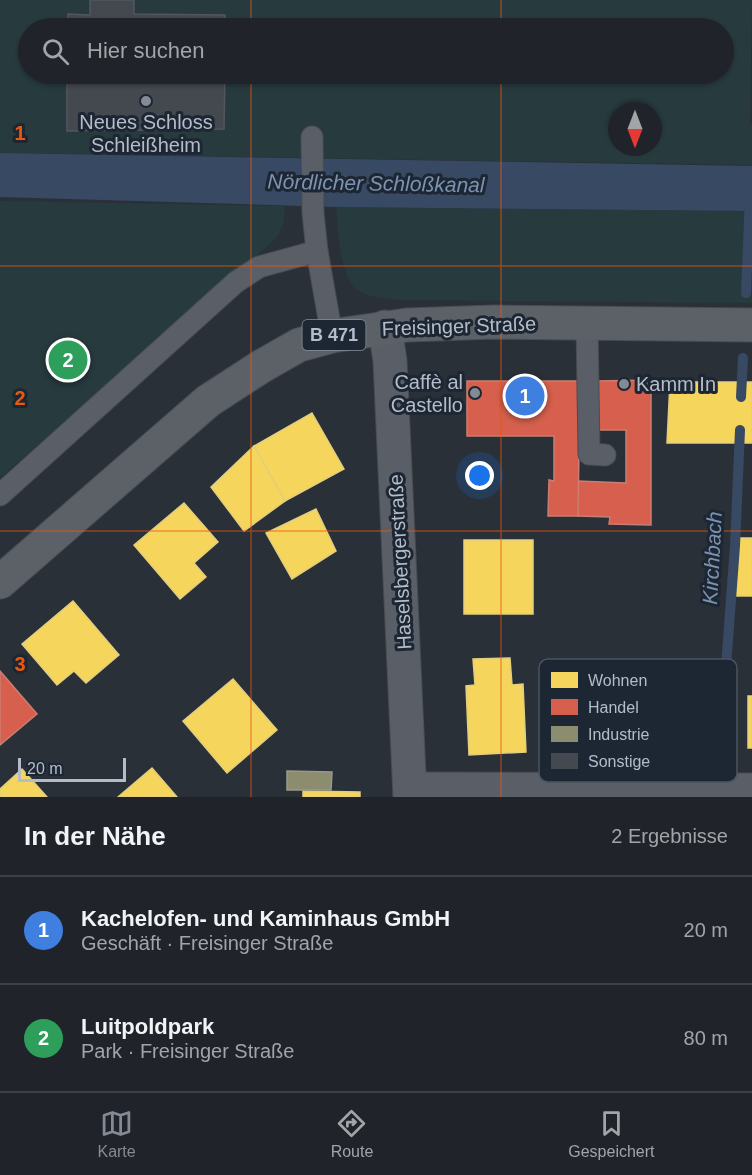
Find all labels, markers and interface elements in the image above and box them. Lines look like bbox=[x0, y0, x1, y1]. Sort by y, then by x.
search box bbox=[18, 18, 734, 84]
icon: search bbox=[39, 35, 72, 68]
text: Hier suchen bbox=[87, 38, 204, 63]
marker: Neues Schloss Schleißheim bbox=[139, 94, 153, 108]
north arrow bbox=[608, 102, 662, 156]
place label: Neues Schloss Schleißheim bbox=[79, 111, 213, 156]
text: 1 bbox=[14, 122, 26, 144]
water label: Nördlicher Schloßkanal bbox=[267, 170, 486, 196]
street label: Freisinger Straße bbox=[381, 312, 537, 340]
road number: B 471 bbox=[302, 320, 366, 350]
pin: 2 bbox=[48, 338, 88, 382]
place label: Caffè al Castello bbox=[391, 371, 463, 416]
place label: Kamm In bbox=[636, 373, 716, 395]
pin: 1 bbox=[506, 374, 544, 418]
marker: Kamm In bbox=[617, 377, 631, 391]
marker: Caffè al Castello bbox=[468, 386, 482, 400]
text: 2 bbox=[14, 387, 26, 409]
your location bbox=[465, 461, 494, 490]
street label: Haselsbergerstraße bbox=[384, 474, 416, 650]
water label: Kirchbach bbox=[698, 511, 726, 605]
text: 3 bbox=[14, 653, 26, 675]
legend bbox=[539, 659, 737, 782]
text: Wohnen bbox=[588, 672, 647, 689]
text: Handel bbox=[588, 699, 639, 716]
text: Industrie bbox=[588, 726, 649, 743]
text: Sonstige bbox=[588, 753, 650, 770]
scale bar bbox=[18, 755, 126, 782]
text: 20 m bbox=[27, 760, 63, 777]
text: In der Nähe bbox=[24, 821, 166, 851]
text: 2 Ergebnisse bbox=[611, 825, 728, 847]
text: Kachelofen- und Kaminhaus GmbH bbox=[81, 906, 450, 931]
text: 1 bbox=[38, 919, 49, 941]
text: 20 m bbox=[684, 919, 728, 941]
text: Geschäft · Freisinger Straße bbox=[81, 932, 333, 954]
text: Luitpoldpark bbox=[81, 1014, 214, 1039]
text: 2 bbox=[38, 1027, 49, 1049]
text: 80 m bbox=[684, 1027, 728, 1049]
text: Park · Freisinger Straße bbox=[81, 1040, 294, 1062]
tab: Karte bbox=[97, 1107, 136, 1161]
tab: Route bbox=[331, 1107, 373, 1161]
tab: Gespeichert bbox=[568, 1107, 655, 1161]

